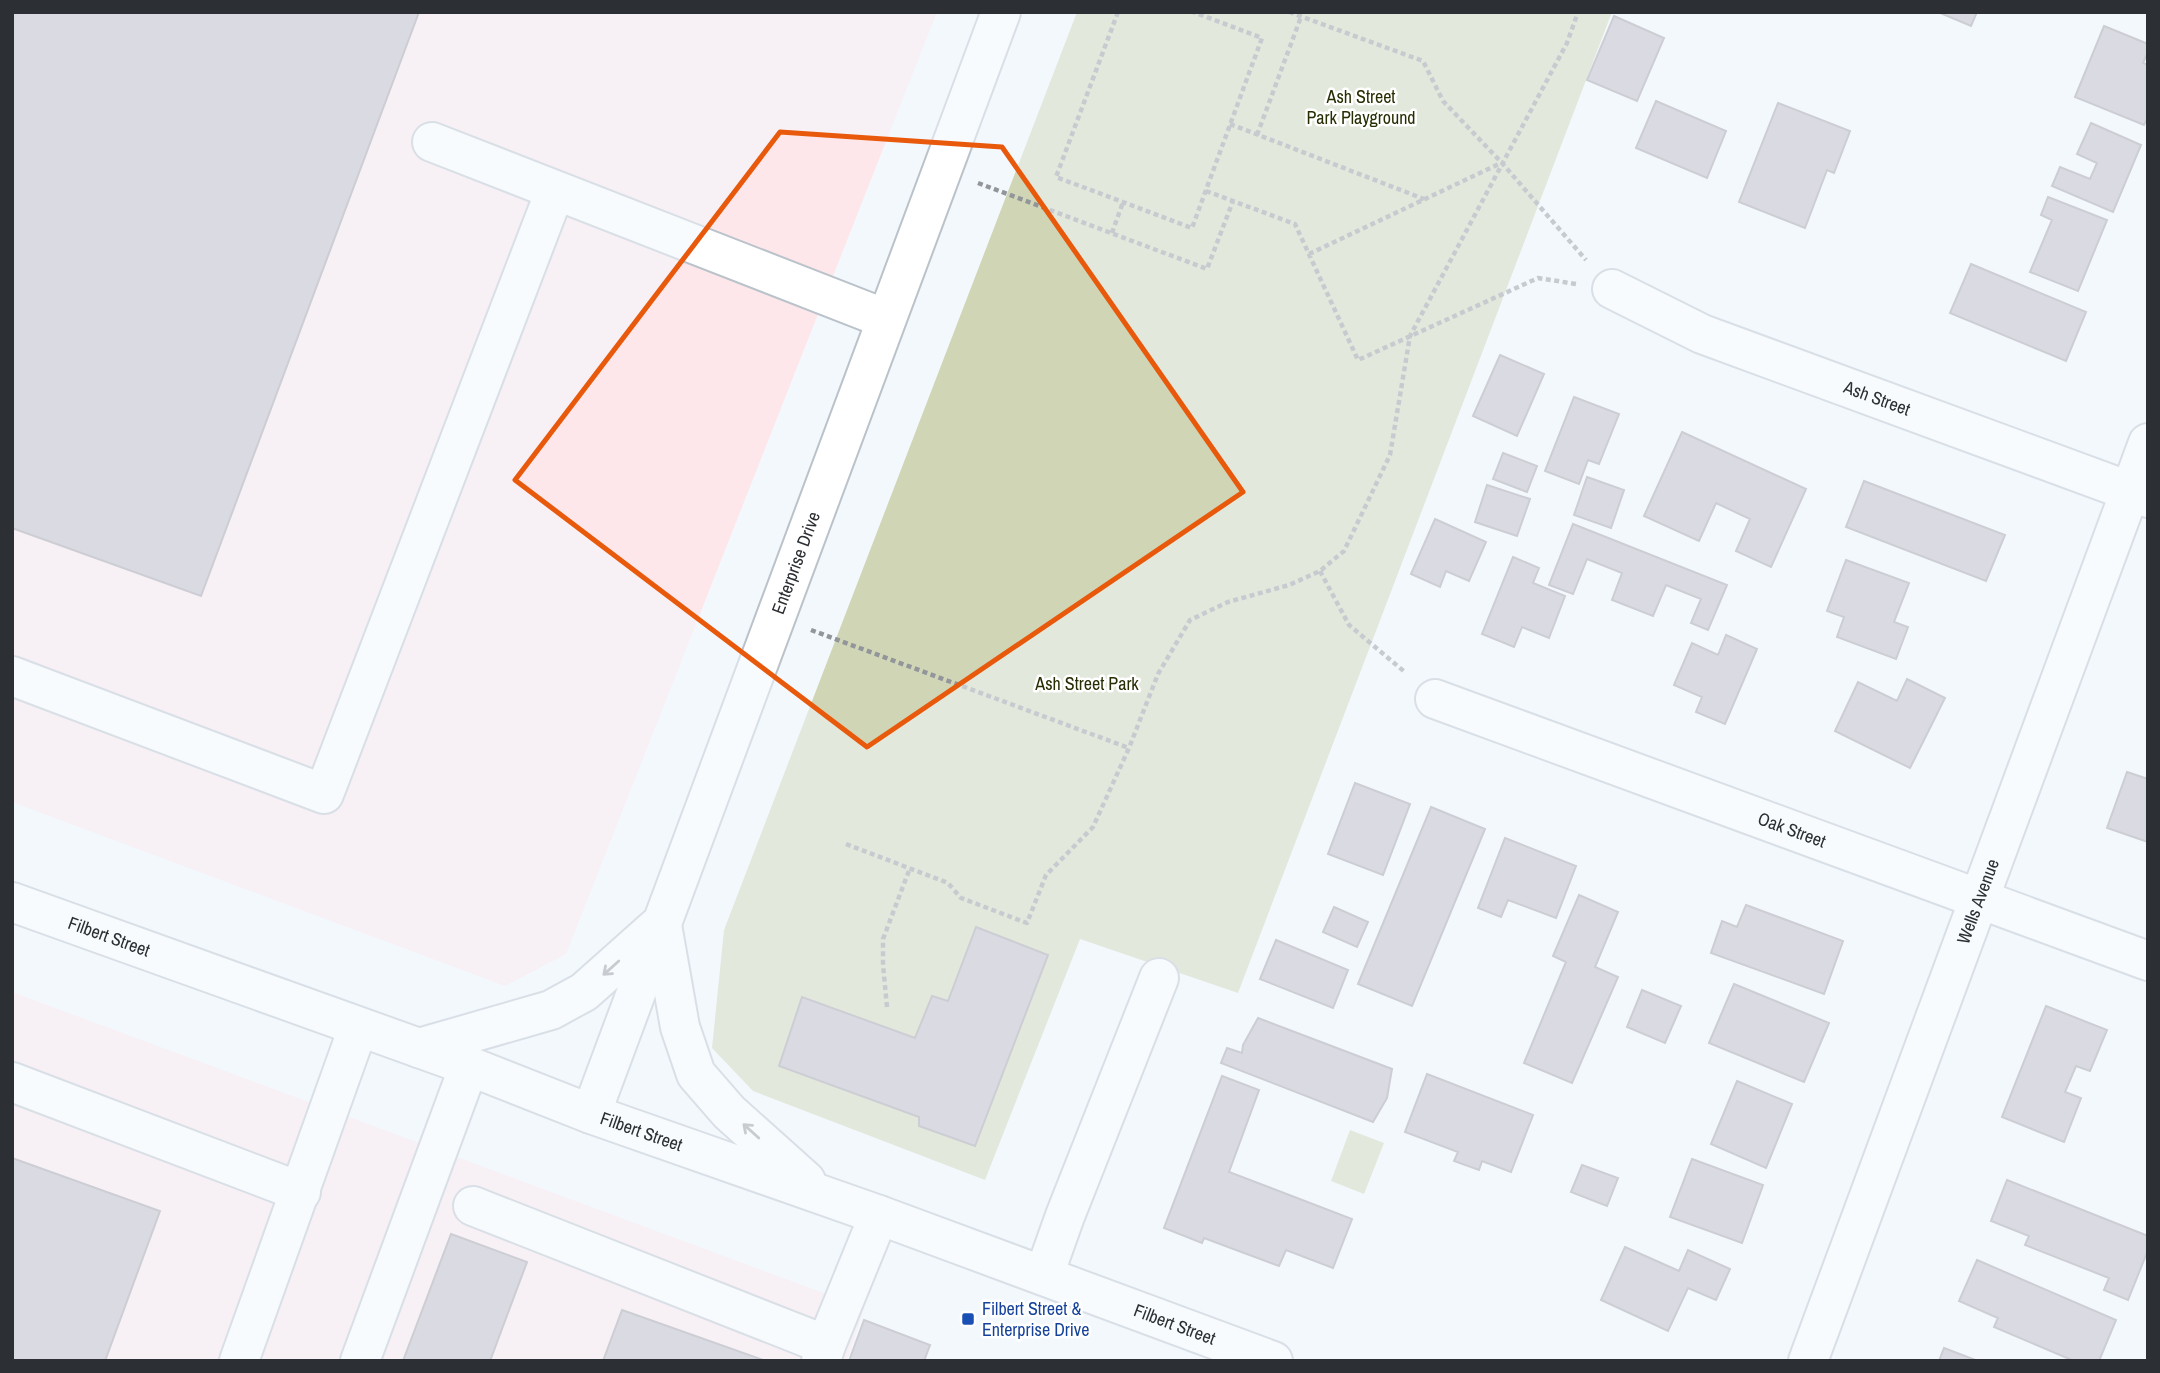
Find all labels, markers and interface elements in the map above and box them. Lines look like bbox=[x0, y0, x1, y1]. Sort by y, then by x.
park label: Ash Street Park Playground bbox=[1306, 84, 1416, 130]
street label: Ash Street bbox=[1839, 374, 1914, 421]
street label: Enterprise Drive bbox=[765, 508, 826, 618]
park label: Ash Street Park bbox=[1034, 671, 1139, 696]
street label: Oak Street bbox=[1754, 806, 1829, 854]
street label: Wells Avenue bbox=[1951, 855, 2005, 947]
street label: Filbert Street bbox=[65, 910, 154, 963]
one-way arrow bbox=[603, 960, 620, 977]
street label: Filbert Street bbox=[597, 1105, 686, 1157]
one-way arrow bbox=[743, 1123, 760, 1140]
place label: Filbert Street & Enterprise Drive bbox=[982, 1296, 1089, 1342]
street label: Filbert Street bbox=[1130, 1297, 1219, 1351]
marker: Filbert Street & Enterprise Drive bbox=[960, 1311, 976, 1327]

